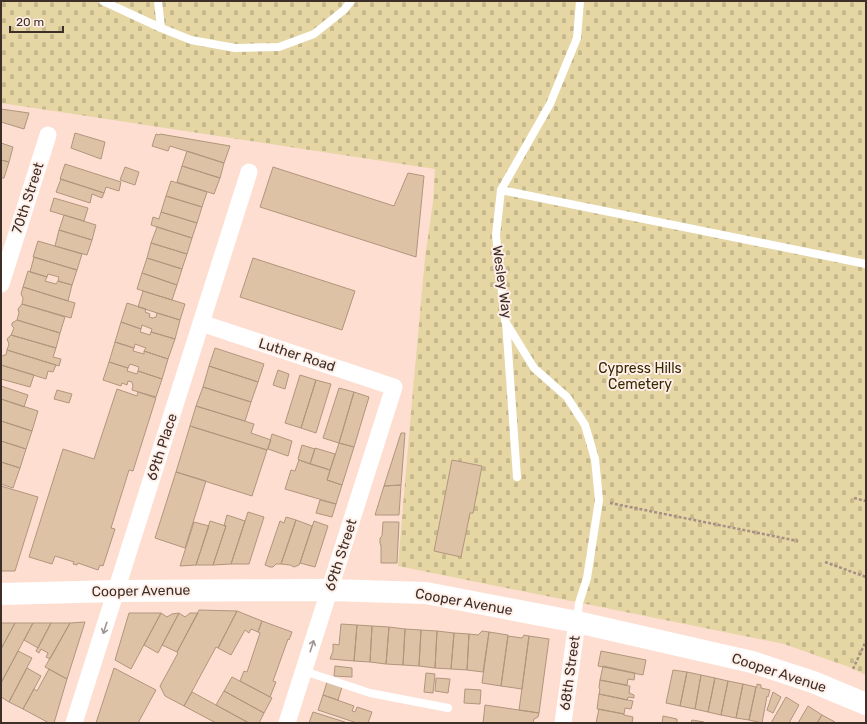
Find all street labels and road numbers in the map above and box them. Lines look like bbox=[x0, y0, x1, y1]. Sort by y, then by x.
street label: 70th Street bbox=[8, 160, 48, 236]
street label: Wesley Way bbox=[488, 244, 516, 320]
street label: Luther Road bbox=[257, 335, 337, 375]
street label: 69th Place bbox=[143, 411, 181, 483]
street label: 69th Street bbox=[321, 516, 361, 593]
street label: Cooper Avenue bbox=[92, 582, 191, 600]
street label: Cooper Avenue bbox=[414, 585, 514, 619]
street label: 68th Street bbox=[556, 634, 584, 711]
street label: Cooper Avenue bbox=[729, 650, 829, 696]

